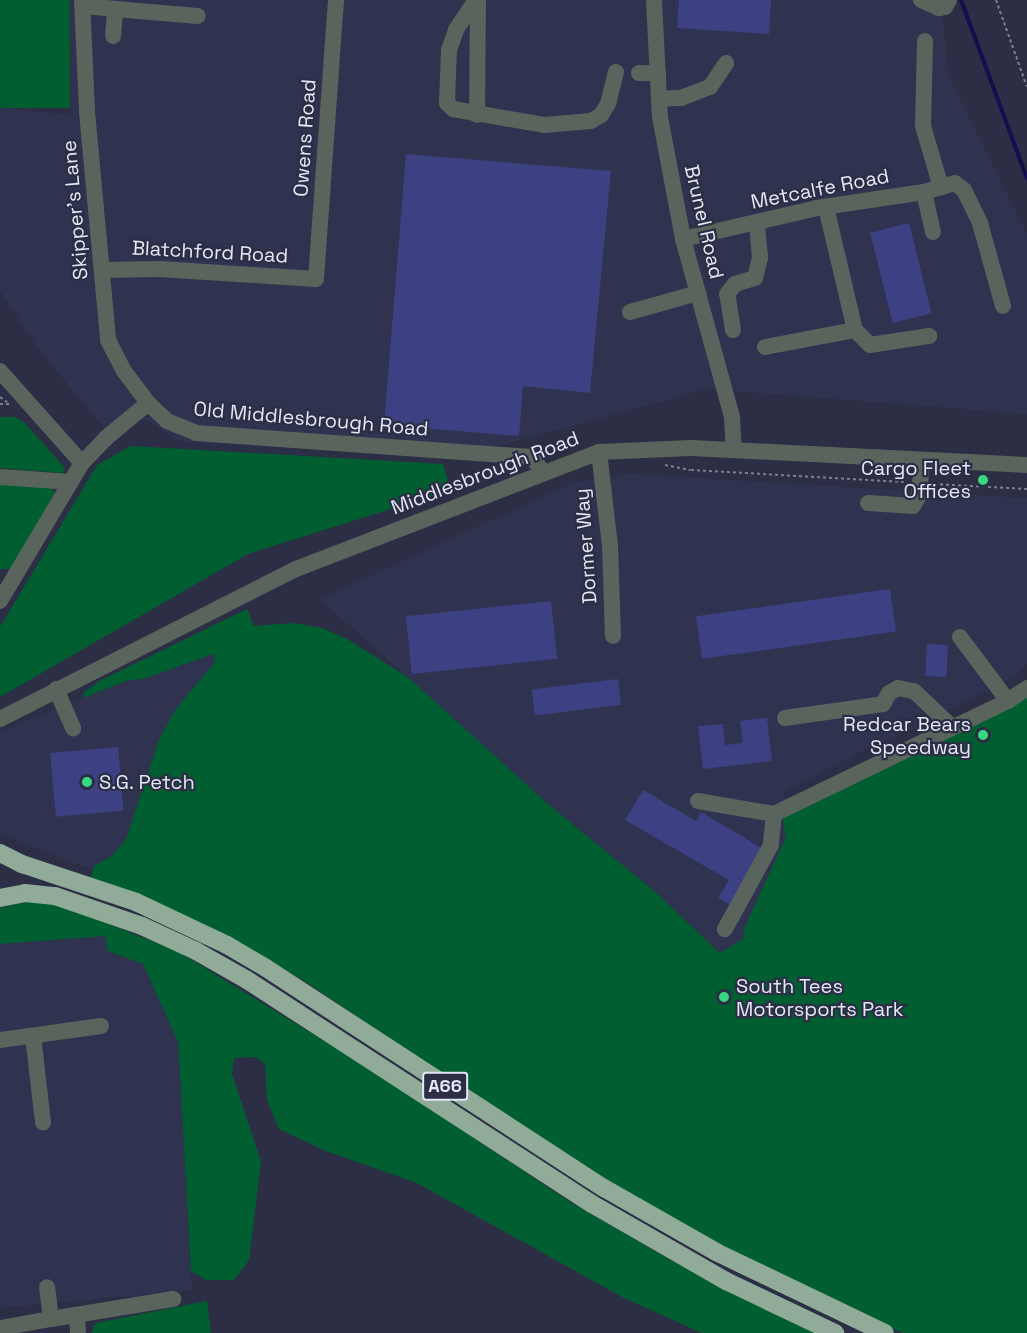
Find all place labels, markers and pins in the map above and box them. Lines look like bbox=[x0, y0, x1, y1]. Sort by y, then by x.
place label: Cargo Fleet Offices bbox=[861, 456, 971, 503]
marker: Cargo Fleet Offices bbox=[976, 473, 990, 487]
place label: Redcar Bears Speedway bbox=[843, 712, 971, 759]
marker: Redcar Bears Speedway bbox=[976, 728, 990, 742]
place label: S.G. Petch bbox=[99, 770, 195, 794]
marker: S.G. Petch bbox=[80, 775, 94, 789]
place label: South Tees Motorsports Park bbox=[736, 974, 904, 1021]
marker: South Tees Motorsports Park bbox=[717, 990, 731, 1004]

